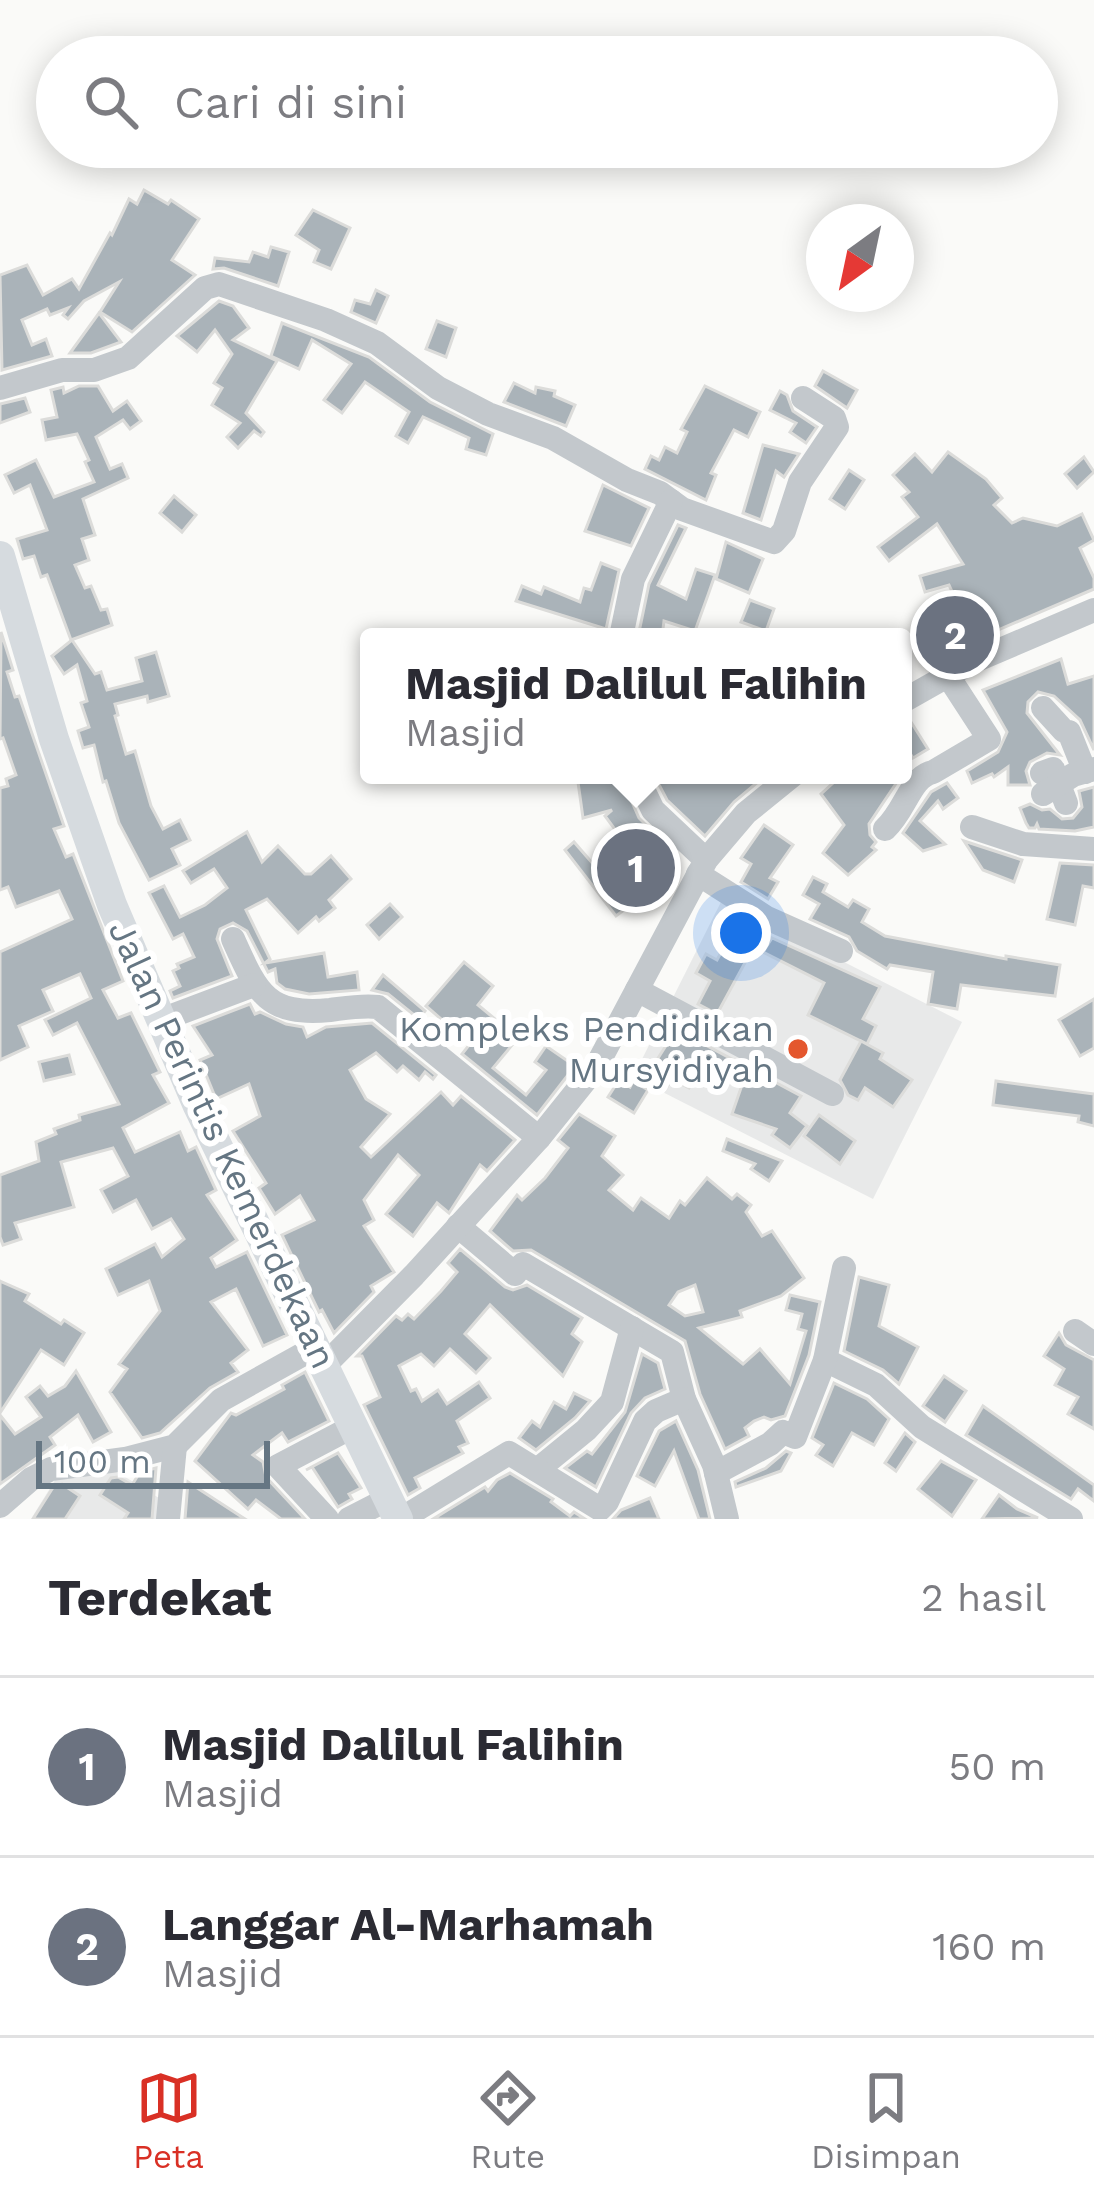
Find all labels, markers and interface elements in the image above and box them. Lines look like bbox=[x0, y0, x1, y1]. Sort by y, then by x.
search box bbox=[36, 36, 1058, 168]
icon: search bbox=[78, 69, 144, 135]
text: Cari di sini bbox=[174, 76, 407, 129]
north arrow bbox=[806, 204, 914, 312]
pin: 2 bbox=[916, 590, 994, 680]
popup bbox=[360, 628, 912, 784]
text: Masjid Dalilul Falihin bbox=[405, 657, 867, 710]
text: Masjid bbox=[405, 710, 526, 755]
pin: 1 bbox=[597, 823, 675, 913]
your location bbox=[711, 903, 771, 963]
street label: Jalan Perintis Kemerdekaan bbox=[100, 914, 344, 1375]
place label: Kompleks Pendidikan Mursyidiyah bbox=[399, 1008, 774, 1091]
marker: Kompleks Pendidikan Mursyidiyah bbox=[785, 1036, 811, 1062]
scale bar bbox=[36, 1435, 270, 1488]
text: 100 m bbox=[54, 1442, 151, 1481]
text: Terdekat bbox=[48, 1568, 272, 1627]
text: 2 hasil bbox=[921, 1575, 1046, 1620]
text: Masjid Dalilul Falihin bbox=[162, 1718, 624, 1771]
text: 1 bbox=[79, 1744, 95, 1789]
text: 50 m bbox=[949, 1744, 1046, 1789]
text: Masjid bbox=[162, 1771, 283, 1816]
text: Langgar Al-Marhamah bbox=[162, 1898, 654, 1951]
text: 2 bbox=[75, 1924, 99, 1969]
text: 160 m bbox=[932, 1924, 1046, 1969]
text: Masjid bbox=[162, 1951, 283, 1996]
tab: Peta bbox=[133, 2065, 204, 2176]
tab: Rute bbox=[470, 2065, 545, 2176]
tab: Disimpan bbox=[811, 2065, 961, 2176]

